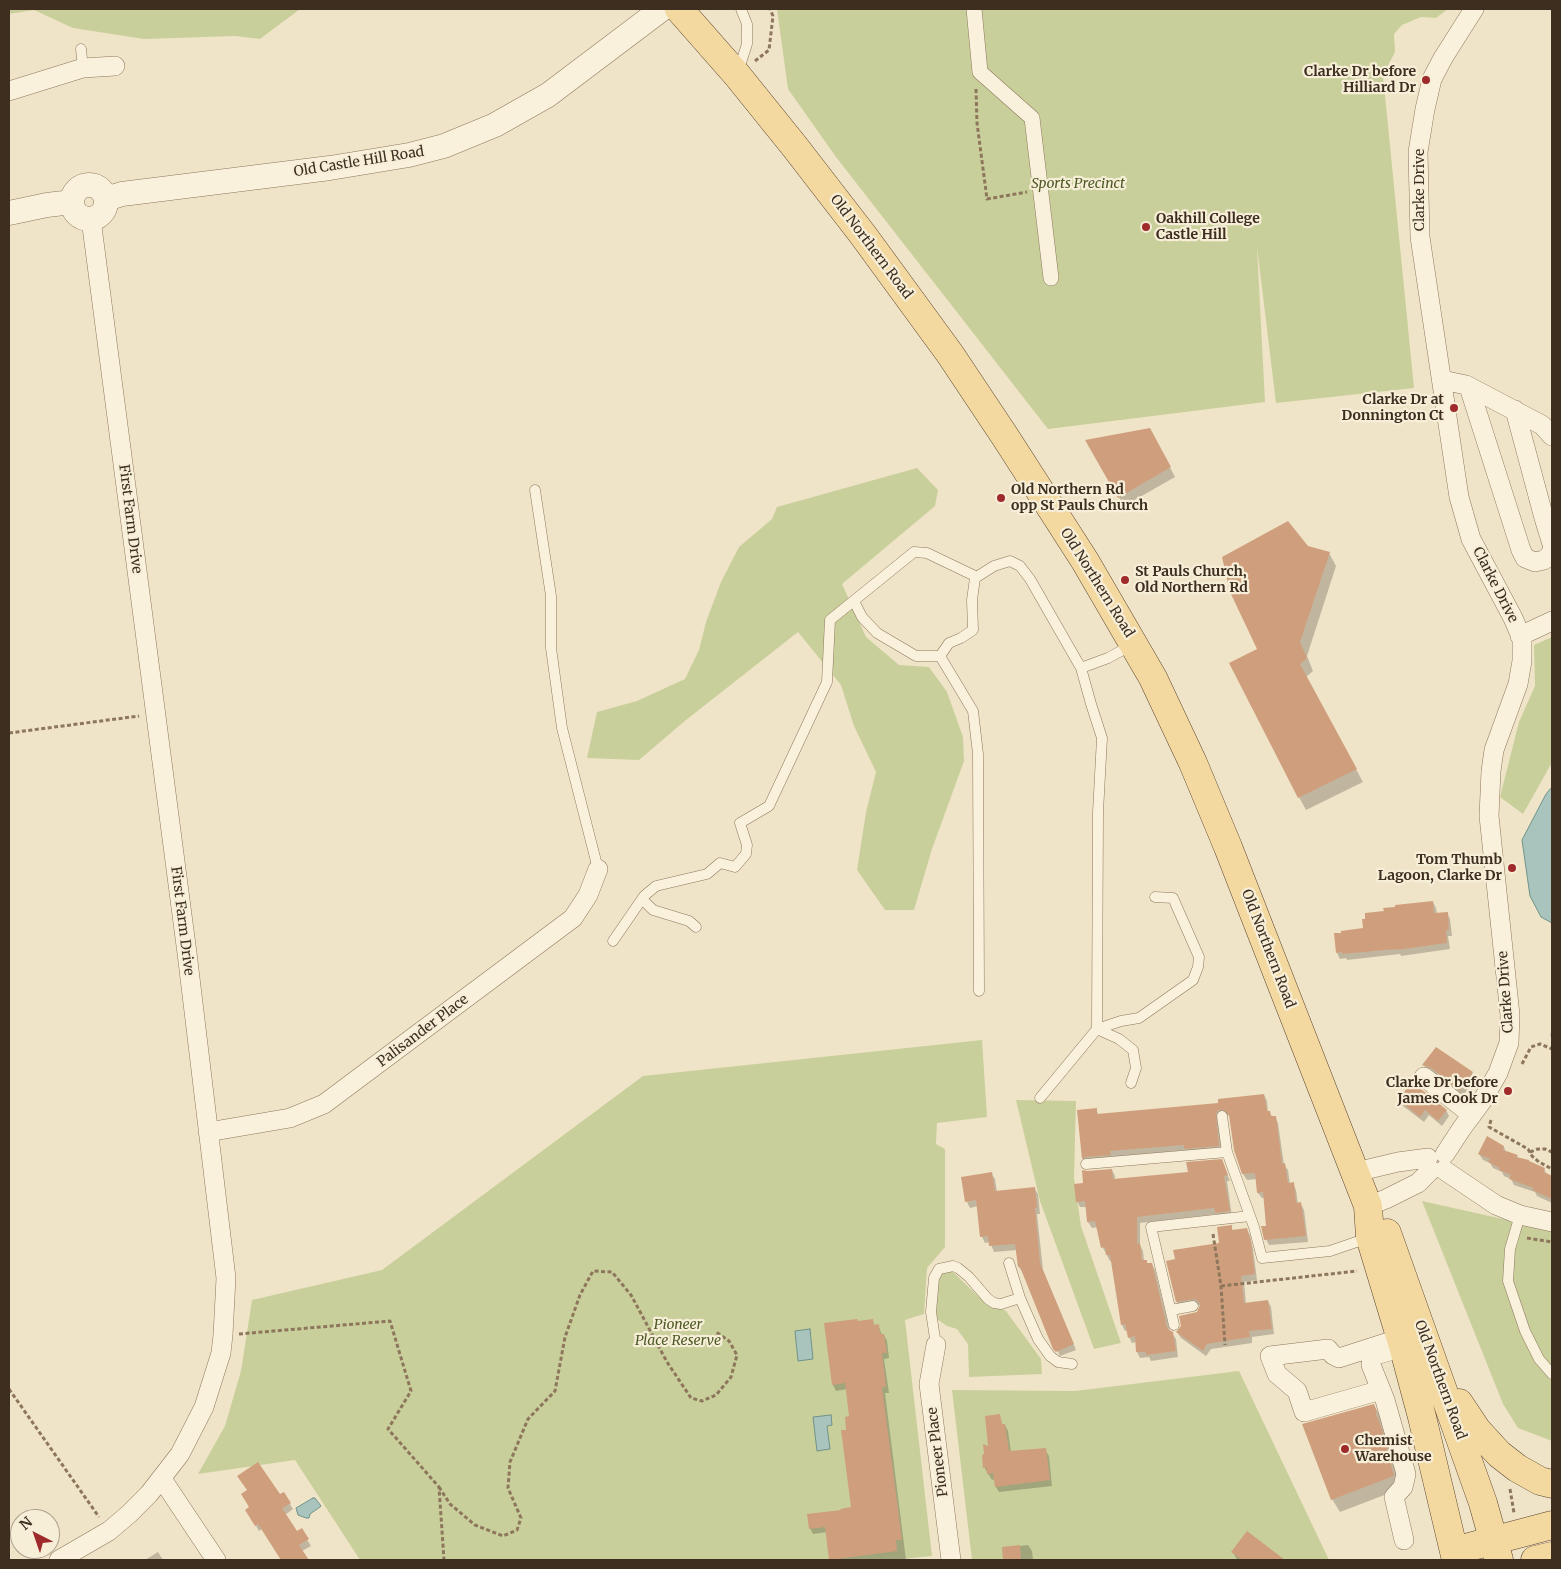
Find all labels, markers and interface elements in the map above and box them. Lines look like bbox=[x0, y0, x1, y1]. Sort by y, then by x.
place label: Clarke Dr before Hilliard Dr bbox=[1304, 64, 1416, 96]
marker: Clarke Dr before Hilliard Dr bbox=[1420, 74, 1432, 86]
street label: Old Castle Hill Road bbox=[293, 143, 425, 181]
street label: Clarke Drive bbox=[1412, 149, 1428, 231]
park label: Sports Precinct bbox=[1031, 176, 1125, 192]
street label: Old Northern Road bbox=[826, 192, 916, 302]
place label: Oakhill College Castle Hill bbox=[1156, 211, 1260, 243]
marker: Oakhill College Castle Hill bbox=[1140, 221, 1152, 233]
place label: Clarke Dr at Donnington Ct bbox=[1341, 392, 1444, 424]
marker: Clarke Dr at Donnington Ct bbox=[1448, 402, 1460, 414]
street label: First Farm Drive bbox=[115, 463, 145, 575]
place label: Old Northern Rd opp St Pauls Church bbox=[1011, 482, 1148, 514]
marker: Old Northern Rd opp St Pauls Church bbox=[995, 492, 1007, 504]
street label: Old Northern Road bbox=[1056, 525, 1138, 641]
street label: Clarke Drive bbox=[1469, 544, 1521, 626]
place label: St Pauls Church, Old Northern Rd bbox=[1135, 564, 1248, 596]
marker: St Pauls Church, Old Northern Rd bbox=[1119, 574, 1131, 586]
place label: Tom Thumb Lagoon, Clarke Dr bbox=[1378, 852, 1502, 884]
marker: Tom Thumb Lagoon, Clarke Dr bbox=[1506, 862, 1518, 874]
street label: First Farm Drive bbox=[167, 865, 197, 977]
street label: Old Northern Road bbox=[1238, 887, 1298, 1011]
street label: Clarke Drive bbox=[1495, 950, 1517, 1034]
street label: Palisander Place bbox=[374, 991, 472, 1071]
place label: Clarke Dr before James Cook Dr bbox=[1386, 1075, 1498, 1108]
marker: Clarke Dr before James Cook Dr bbox=[1502, 1085, 1514, 1097]
park label: Pioneer Place Reserve bbox=[635, 1317, 721, 1350]
street label: Old Northern Road bbox=[1411, 1318, 1469, 1442]
street label: Pioneer Place bbox=[924, 1406, 952, 1498]
place label: Chemist Warehouse bbox=[1355, 1433, 1432, 1465]
marker: Chemist Warehouse bbox=[1339, 1443, 1351, 1455]
north arrow bbox=[10, 1509, 60, 1559]
text: N bbox=[16, 1513, 36, 1534]

